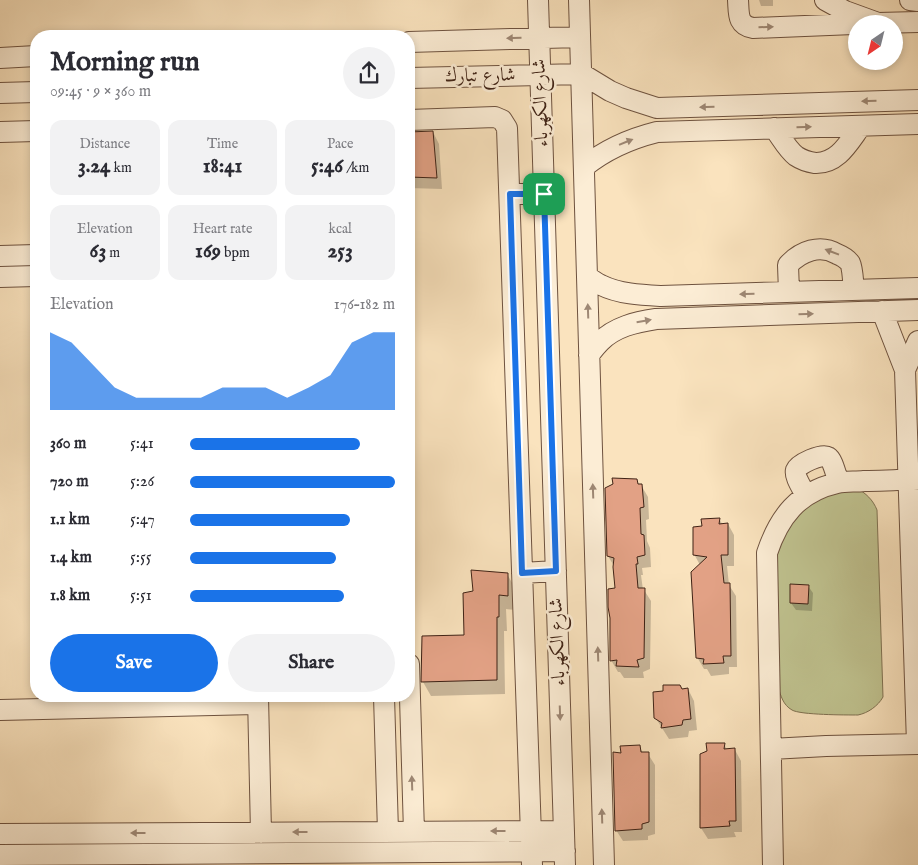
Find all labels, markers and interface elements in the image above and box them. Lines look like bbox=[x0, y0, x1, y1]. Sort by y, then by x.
north arrow bbox=[848, 15, 902, 70]
map controls bbox=[848, 15, 903, 70]
one-way arrow bbox=[758, 23, 774, 31]
one-way arrow bbox=[506, 35, 522, 43]
text: Morning run bbox=[50, 45, 200, 80]
button: share bbox=[343, 47, 395, 99]
street label: شارع الكهرباء bbox=[527, 58, 557, 147]
street label: شارع تبارك bbox=[444, 63, 516, 91]
text: 09:45 · 9 × 360 m bbox=[50, 82, 151, 102]
one-way arrow bbox=[861, 98, 877, 106]
one-way arrow bbox=[699, 103, 715, 111]
one-way arrow bbox=[796, 123, 812, 131]
text: Distance bbox=[80, 135, 130, 153]
text: Time bbox=[207, 135, 238, 153]
text: Pace bbox=[327, 135, 353, 153]
one-way arrow bbox=[618, 138, 633, 145]
text: 3.24 bbox=[78, 153, 110, 180]
text: 18:41 bbox=[203, 153, 242, 180]
text: 5:46 bbox=[311, 153, 343, 180]
text: km bbox=[110, 159, 132, 177]
text: /km bbox=[343, 159, 369, 177]
pin bbox=[523, 173, 565, 215]
icon: arrive bbox=[530, 180, 558, 208]
text: Elevation bbox=[77, 220, 133, 238]
text: Heart rate bbox=[193, 220, 252, 238]
text: kcal bbox=[328, 220, 352, 238]
text: 63 bbox=[90, 238, 106, 265]
text: 169 bbox=[195, 238, 221, 265]
text: 253 bbox=[328, 238, 353, 265]
text: m bbox=[106, 244, 120, 262]
text: bpm bbox=[221, 244, 250, 262]
one-way arrow bbox=[824, 248, 839, 256]
one-way arrow bbox=[739, 290, 755, 298]
text: Elevation bbox=[50, 295, 113, 315]
text: 176–182 m bbox=[334, 295, 395, 315]
one-way arrow bbox=[584, 303, 592, 319]
one-way arrow bbox=[799, 310, 815, 318]
one-way arrow bbox=[636, 317, 652, 325]
text: 360 m bbox=[50, 434, 86, 454]
text: 5:41 bbox=[130, 434, 154, 454]
text: 720 m bbox=[50, 472, 89, 492]
text: 5:26 bbox=[130, 472, 154, 492]
one-way arrow bbox=[589, 483, 597, 499]
text: 1.1 km bbox=[50, 510, 90, 530]
text: 5:47 bbox=[130, 510, 155, 530]
text: 1.4 km bbox=[50, 548, 92, 568]
text: 5:55 bbox=[130, 548, 152, 568]
text: 1.8 km bbox=[50, 586, 90, 606]
text: 5:51 bbox=[130, 586, 152, 606]
street label: شارع الكهرباء bbox=[544, 597, 574, 686]
button: Save bbox=[50, 634, 218, 692]
button: Share bbox=[228, 634, 395, 692]
one-way arrow bbox=[594, 646, 602, 662]
one-way arrow bbox=[557, 706, 565, 722]
one-way arrow bbox=[408, 775, 416, 791]
one-way arrow bbox=[598, 808, 606, 824]
one-way arrow bbox=[489, 827, 505, 835]
one-way arrow bbox=[292, 828, 308, 836]
one-way arrow bbox=[129, 829, 145, 837]

